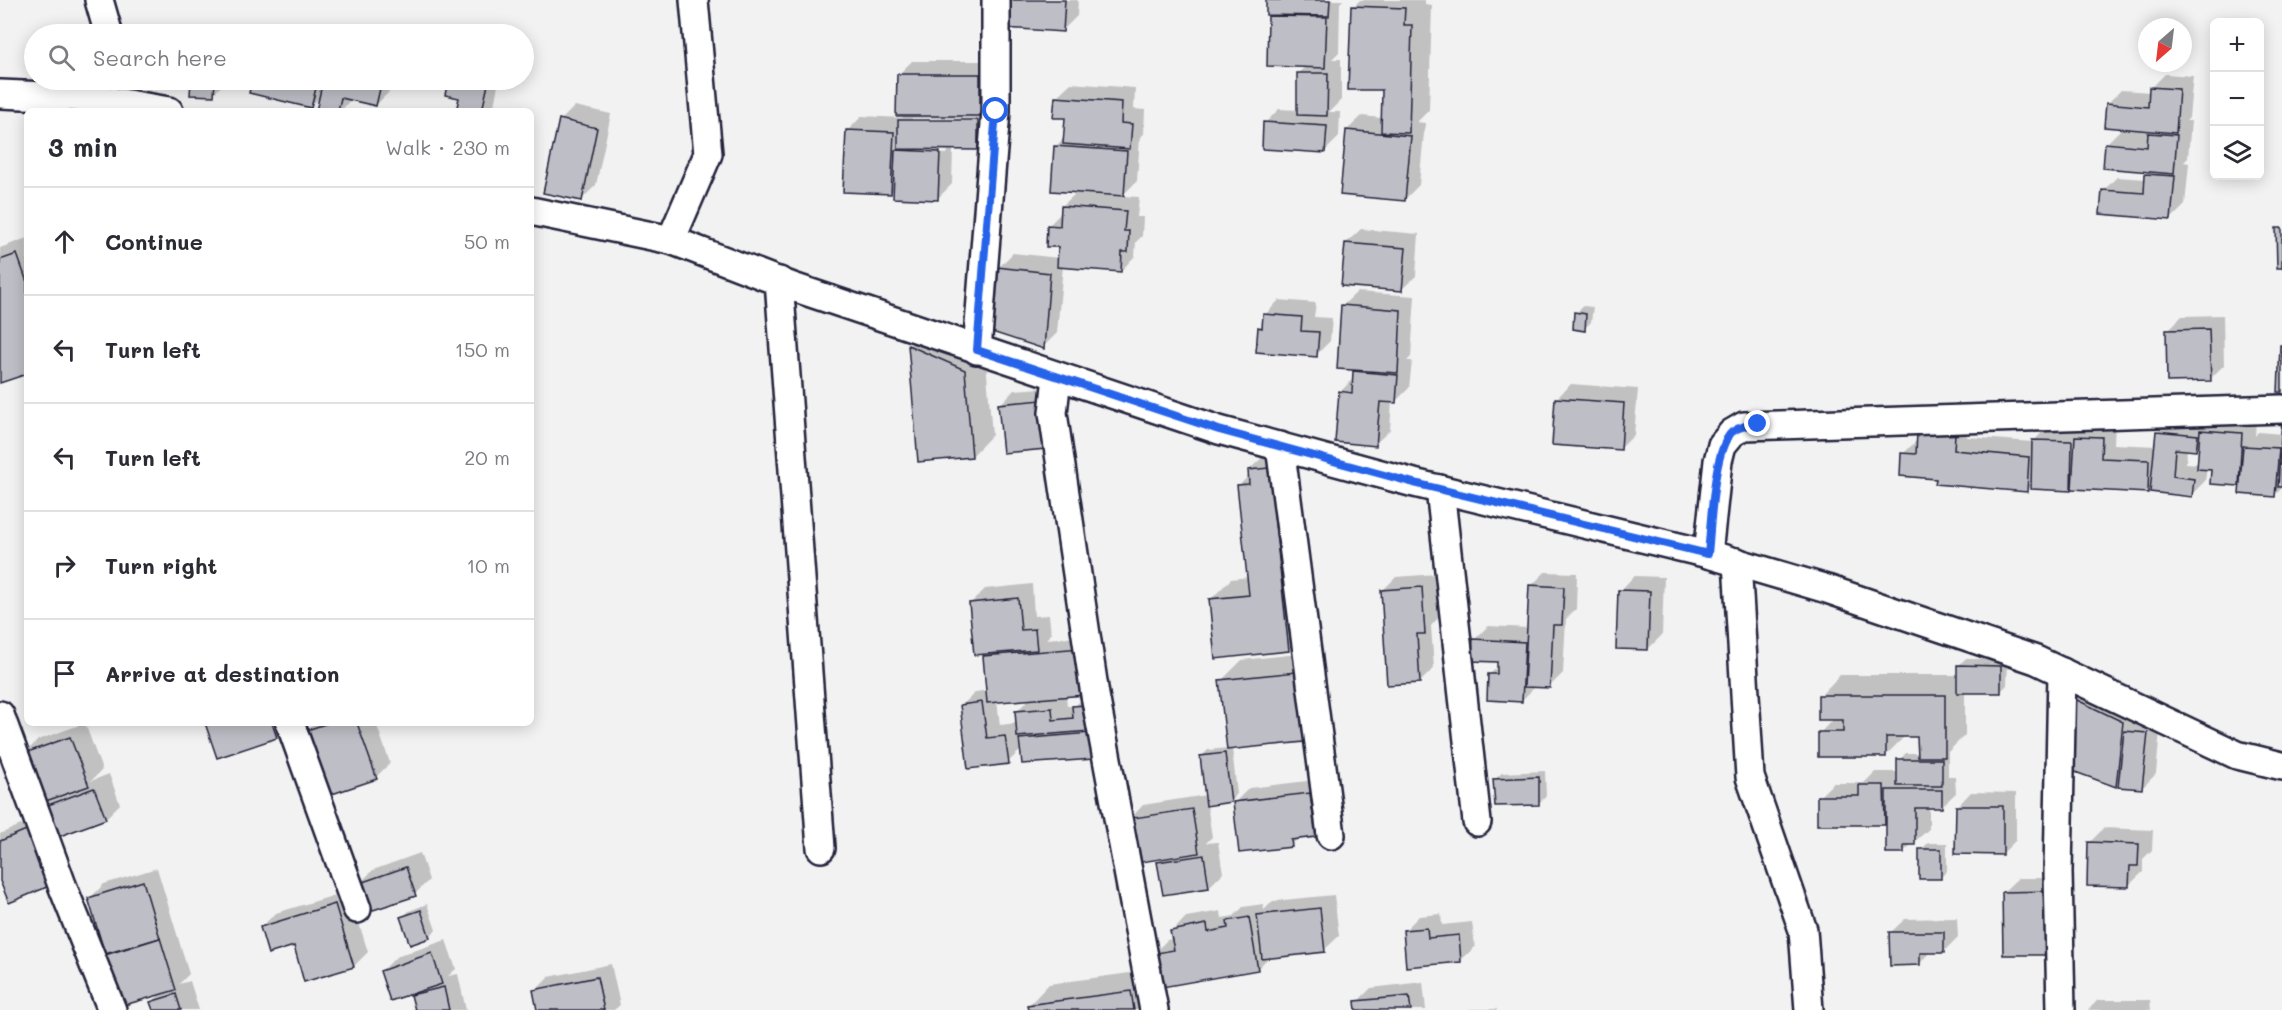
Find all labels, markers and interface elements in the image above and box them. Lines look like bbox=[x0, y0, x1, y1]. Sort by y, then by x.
north arrow bbox=[2138, 18, 2192, 72]
map controls bbox=[2210, 18, 2264, 180]
button: + bbox=[2210, 18, 2264, 72]
search box bbox=[24, 24, 534, 90]
icon: search bbox=[45, 41, 78, 74]
text: Search here bbox=[93, 43, 227, 72]
button: − bbox=[2210, 72, 2264, 126]
route start bbox=[982, 97, 1008, 123]
button: layers bbox=[2210, 126, 2264, 180]
text: 3 min bbox=[48, 130, 117, 164]
text: Walk · 230 m bbox=[385, 134, 510, 160]
icon: ahead bbox=[48, 225, 81, 258]
text: Continue bbox=[105, 227, 203, 256]
text: 50 m bbox=[464, 228, 510, 254]
icon: left bbox=[48, 333, 81, 366]
text: Turn left bbox=[105, 335, 201, 364]
text: 150 m bbox=[455, 336, 510, 362]
route end bbox=[1744, 410, 1770, 436]
icon: left bbox=[48, 441, 81, 474]
text: Turn left bbox=[105, 443, 201, 472]
text: 20 m bbox=[464, 444, 510, 470]
icon: right bbox=[48, 549, 81, 582]
text: Turn right bbox=[105, 551, 217, 580]
text: 10 m bbox=[466, 552, 510, 578]
icon: arrive bbox=[48, 657, 81, 690]
text: Arrive at destination bbox=[105, 659, 340, 688]

